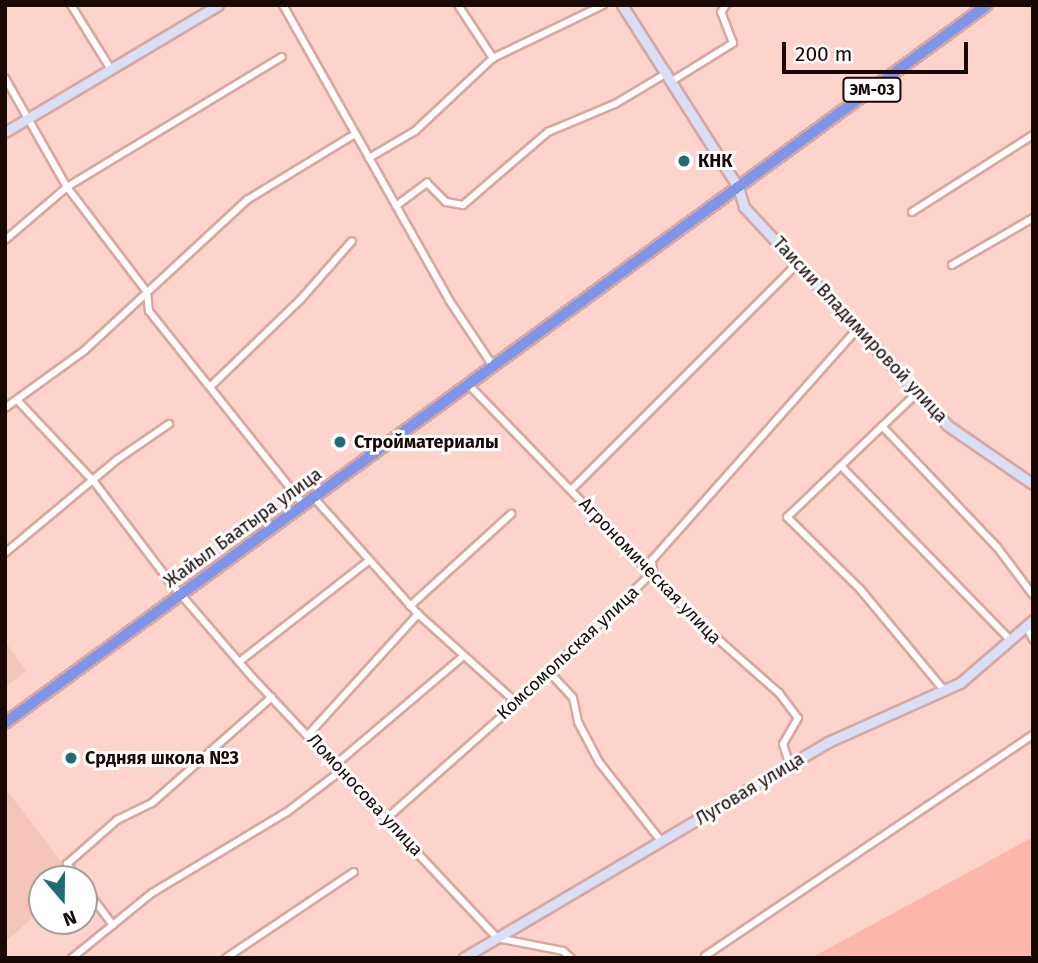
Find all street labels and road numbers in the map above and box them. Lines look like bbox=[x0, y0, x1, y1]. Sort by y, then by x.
road number: ЭМ-03 bbox=[842, 78, 902, 102]
street label: Таисии Владимировой улица bbox=[768, 233, 952, 427]
street label: Жайыл Баатыра улица bbox=[160, 464, 326, 592]
street label: Агрономическая улица bbox=[574, 493, 726, 649]
street label: Комсомольская улица bbox=[493, 582, 643, 724]
street label: Ломоносова улица bbox=[303, 729, 427, 861]
street label: Луговая улица bbox=[692, 748, 808, 830]

